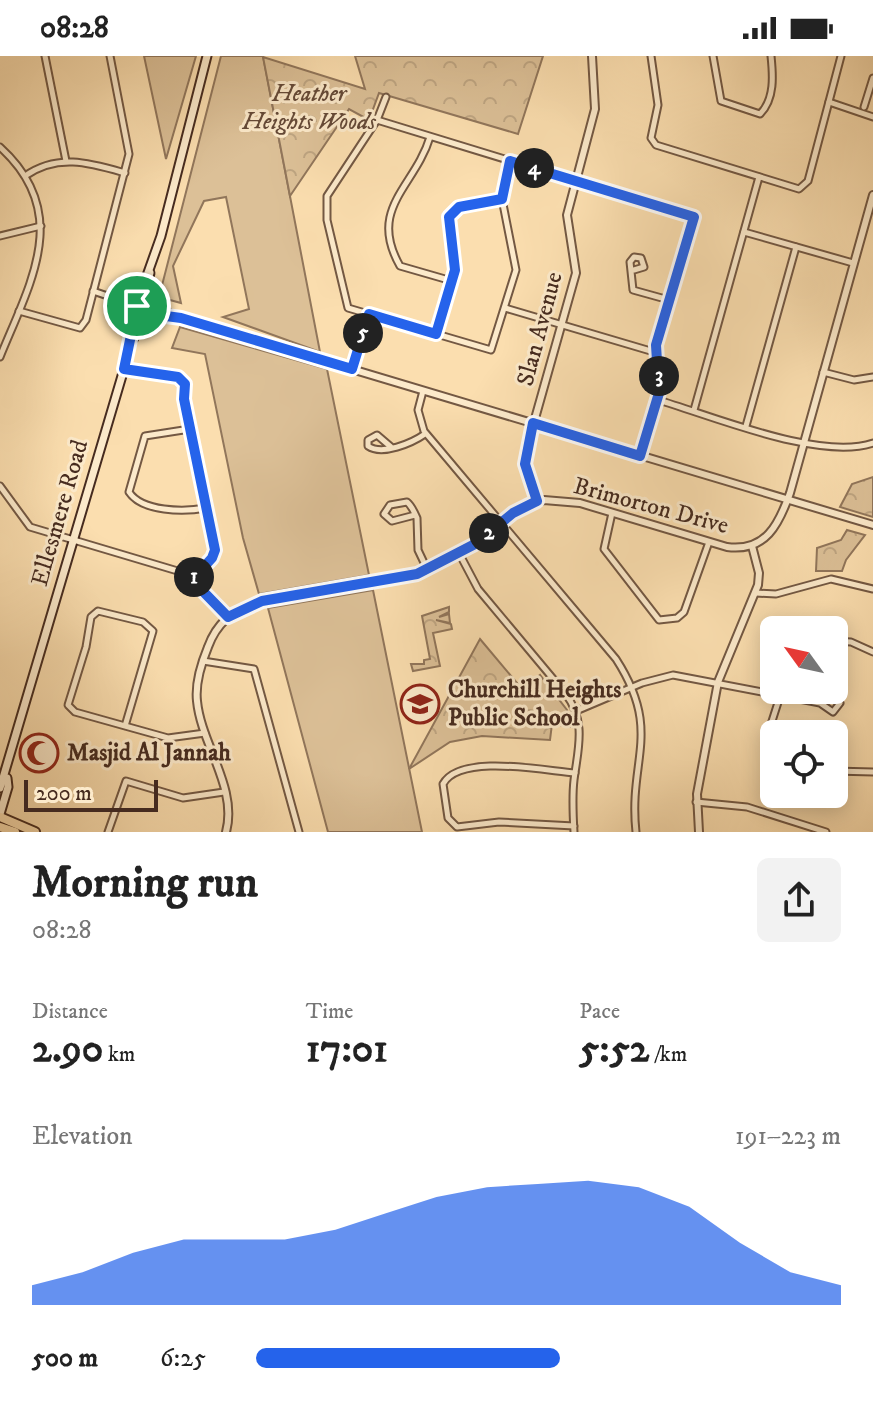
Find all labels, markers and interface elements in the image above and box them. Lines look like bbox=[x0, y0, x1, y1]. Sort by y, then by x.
text: 08:28 bbox=[40, 10, 109, 47]
park label: Heather Heights Woods bbox=[241, 79, 377, 137]
pin: 4 bbox=[514, 148, 554, 188]
text: 4 bbox=[528, 154, 540, 181]
street label: Slan Avenue bbox=[510, 269, 570, 389]
pin bbox=[103, 272, 171, 340]
icon: arrive bbox=[115, 284, 159, 328]
pin: 5 bbox=[343, 313, 383, 353]
text: 5 bbox=[358, 319, 368, 346]
pin: 3 bbox=[639, 356, 679, 396]
text: 3 bbox=[655, 362, 663, 389]
street label: Ellesmere Road bbox=[25, 436, 95, 590]
street label: Brimorton Drive bbox=[570, 471, 732, 541]
pin: 2 bbox=[469, 513, 509, 553]
text: 2 bbox=[484, 519, 494, 546]
pin: 1 bbox=[174, 557, 214, 597]
text: 1 bbox=[190, 563, 198, 590]
north arrow bbox=[760, 616, 848, 704]
map controls bbox=[760, 616, 848, 808]
place label: Churchill Heights Public School bbox=[448, 675, 621, 733]
school or university icon: Churchill Heights Public School bbox=[399, 683, 441, 725]
button: locate bbox=[760, 720, 848, 808]
mosque icon: Masjid Al Jannah bbox=[18, 732, 60, 774]
place label: Masjid Al Jannah bbox=[67, 738, 231, 768]
scale bar bbox=[24, 776, 158, 812]
text: 200 m bbox=[36, 780, 92, 807]
text: Morning run bbox=[32, 856, 258, 911]
button: share bbox=[757, 858, 841, 942]
text: 08:28 bbox=[32, 914, 92, 947]
text: Distance bbox=[32, 998, 108, 1025]
text: Time bbox=[306, 998, 353, 1025]
text: Pace bbox=[579, 998, 620, 1025]
text: 2.90 bbox=[32, 1025, 103, 1075]
text: 17:01 bbox=[306, 1025, 388, 1075]
text: 5:52 bbox=[579, 1025, 649, 1075]
text: km bbox=[103, 1041, 135, 1068]
text: /km bbox=[649, 1041, 687, 1068]
text: Elevation bbox=[32, 1120, 133, 1153]
text: 191–223 m bbox=[735, 1120, 841, 1153]
text: 500 m bbox=[32, 1342, 98, 1375]
text: 6:25 bbox=[160, 1342, 206, 1375]

